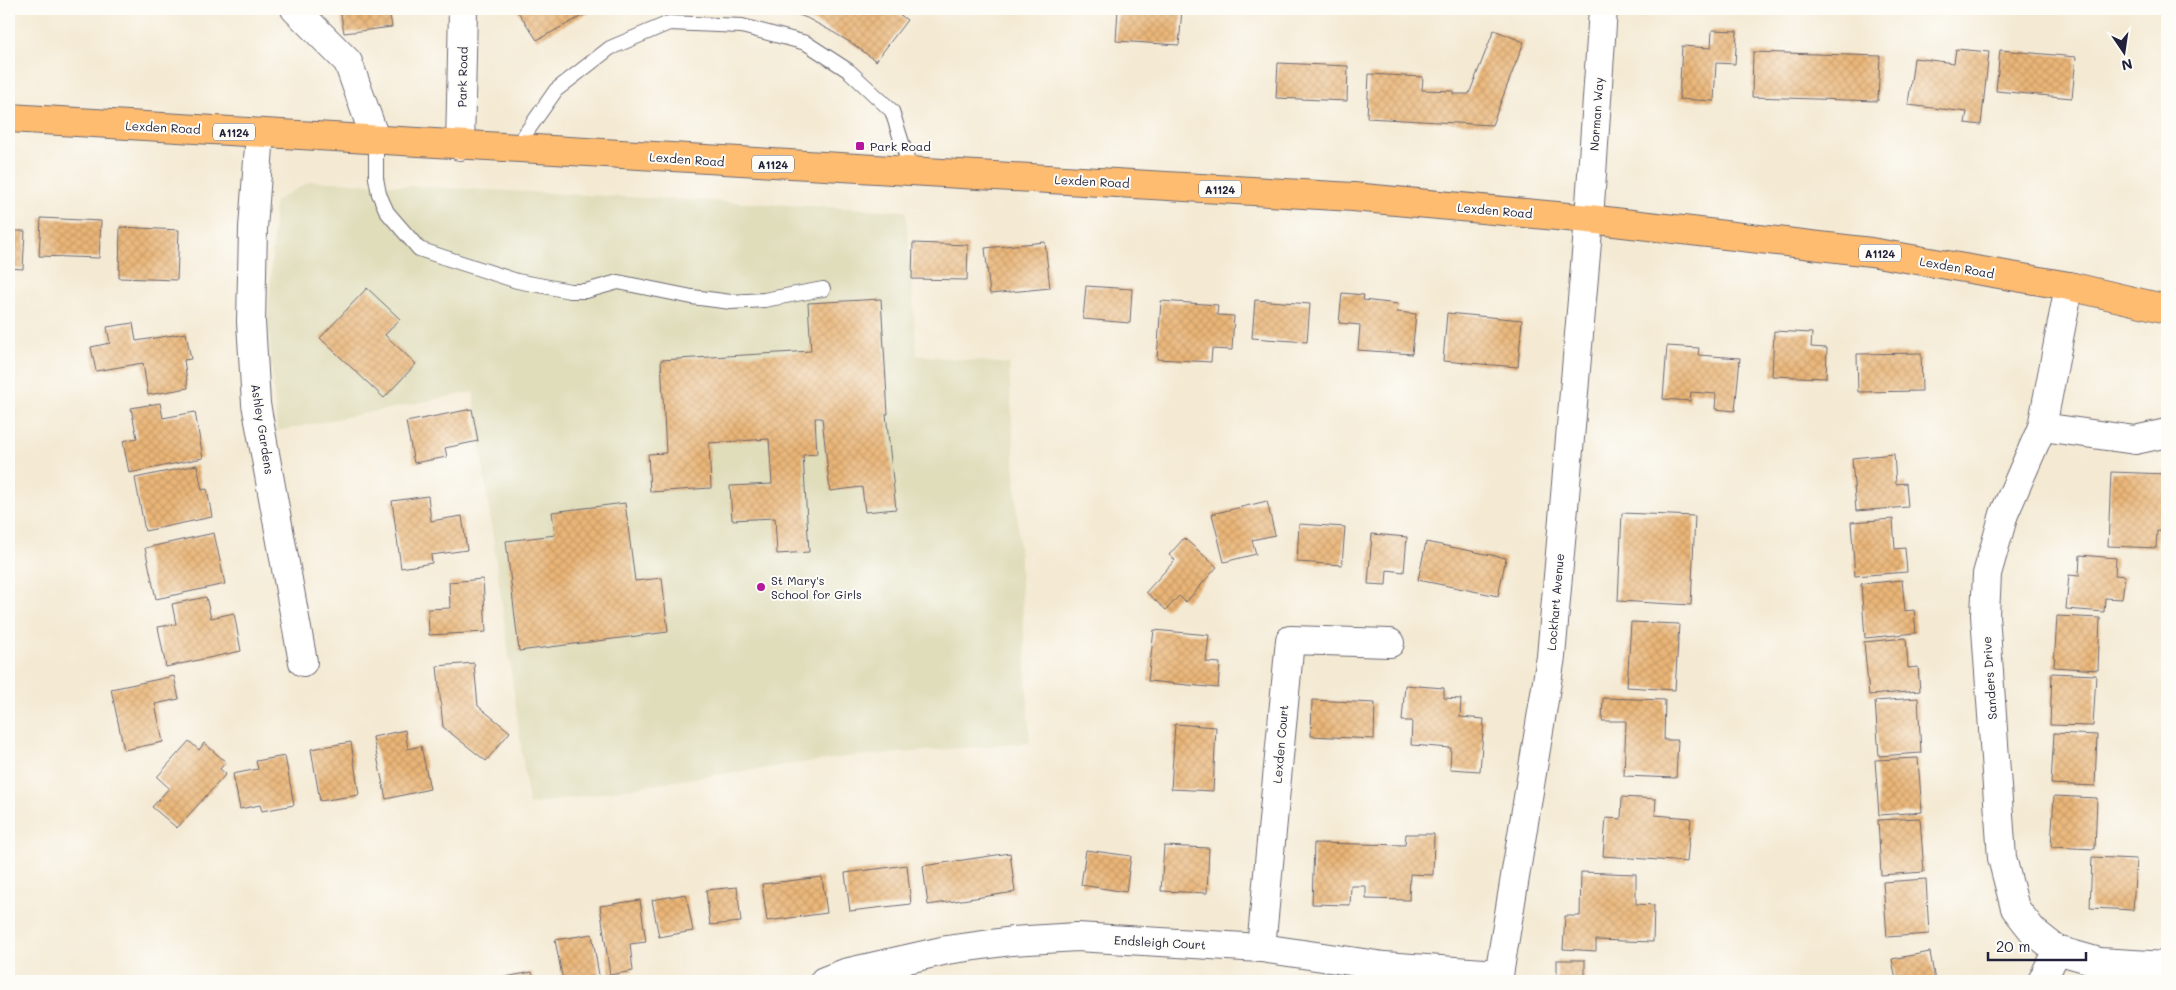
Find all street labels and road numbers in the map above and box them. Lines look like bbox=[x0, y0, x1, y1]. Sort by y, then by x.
street label: Park Road bbox=[453, 46, 471, 108]
street label: Norman Way bbox=[1585, 77, 1607, 151]
street label: Lexden Road bbox=[125, 117, 201, 137]
road number: A1124 bbox=[213, 124, 255, 140]
street label: Lexden Road bbox=[649, 148, 725, 170]
road number: A1124 bbox=[752, 156, 794, 172]
street label: Lexden Road bbox=[1054, 171, 1130, 191]
road number: A1124 bbox=[1199, 180, 1241, 198]
street label: Lexden Road bbox=[1457, 199, 1534, 221]
road number: A1124 bbox=[1859, 244, 1901, 262]
street label: Lexden Road bbox=[1919, 253, 1996, 281]
street label: Ashley Gardens bbox=[248, 383, 278, 476]
street label: Lockhart Avenue bbox=[1543, 553, 1567, 651]
street label: Sanders Drive bbox=[1978, 636, 2000, 720]
street label: Lexden Court bbox=[1269, 704, 1291, 784]
street label: Endsleigh Court bbox=[1114, 932, 1206, 952]

